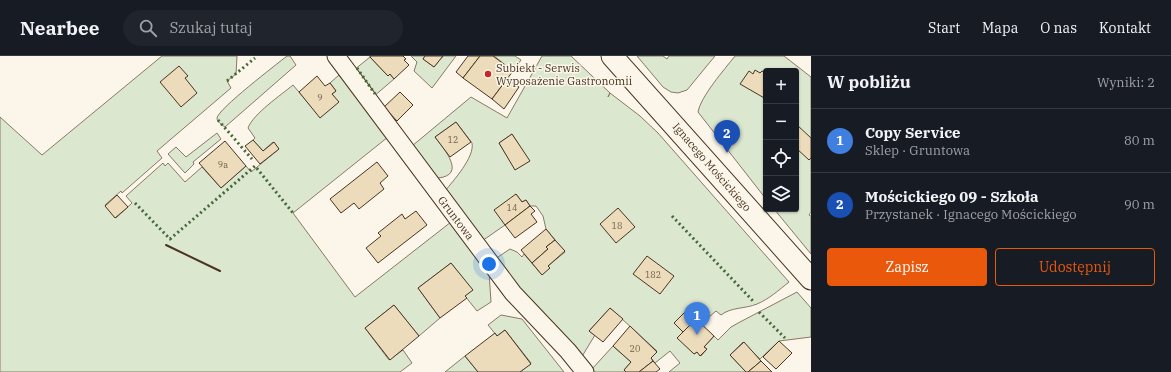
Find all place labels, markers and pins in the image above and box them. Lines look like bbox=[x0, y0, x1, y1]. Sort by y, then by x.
place label: Subiekt - Serwis Wyposażenie Gastronomii bbox=[496, 61, 633, 88]
marker: Subiekt - Serwis Wyposażenie Gastronomii bbox=[483, 69, 493, 79]
pin: 2 bbox=[714, 120, 740, 153]
pin: 1 bbox=[684, 302, 710, 335]

